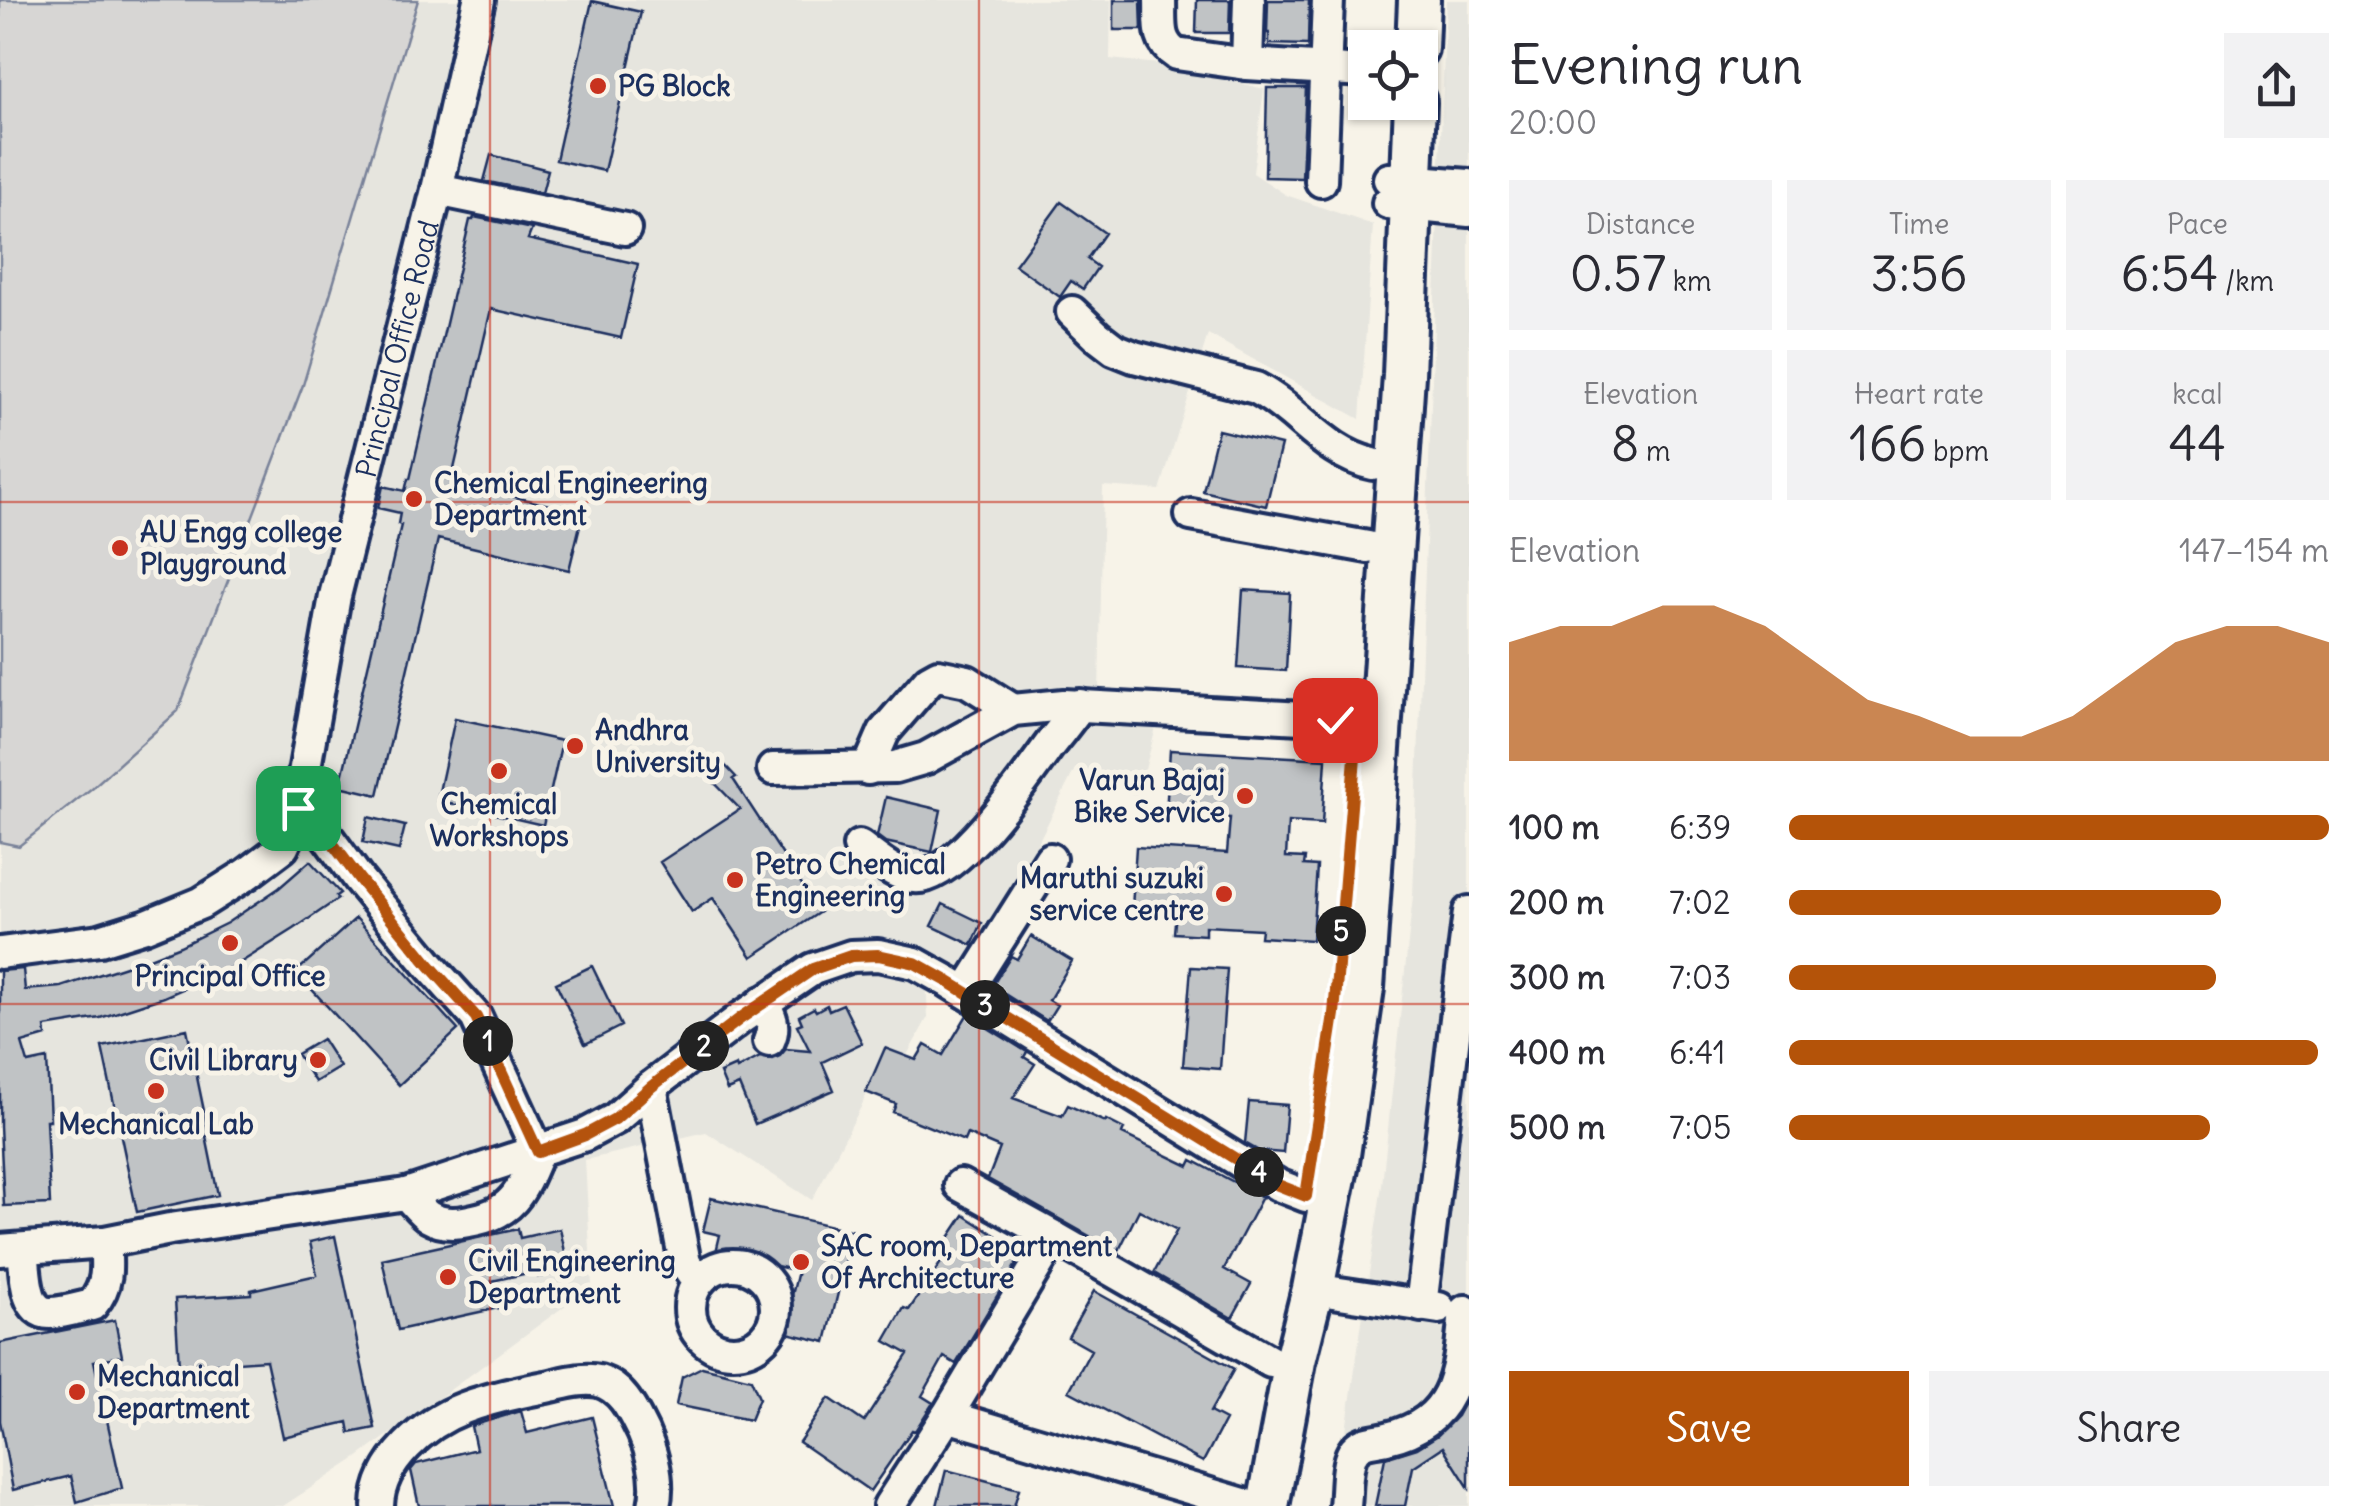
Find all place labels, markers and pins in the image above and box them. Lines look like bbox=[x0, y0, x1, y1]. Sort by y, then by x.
place label: PG Block bbox=[618, 68, 731, 104]
marker: PG Block bbox=[587, 75, 609, 97]
place label: Chemical Engineering Department bbox=[434, 465, 708, 533]
marker: Chemical Engineering Department bbox=[403, 488, 425, 510]
place label: AU Engg college Playground bbox=[140, 514, 342, 582]
marker: AU Engg college Playground bbox=[109, 537, 131, 559]
pin bbox=[1293, 678, 1378, 763]
place label: Andhra University bbox=[595, 712, 721, 780]
marker: Andhra University bbox=[564, 735, 586, 757]
marker: Chemical Workshops bbox=[488, 760, 510, 782]
place label: Varun Bajaj Bike Service bbox=[1074, 762, 1225, 830]
pin bbox=[256, 766, 341, 851]
marker: Varun Bajaj Bike Service bbox=[1234, 785, 1256, 807]
place label: Chemical Workshops bbox=[429, 786, 569, 854]
place label: Petro Chemical Engineering bbox=[755, 846, 946, 914]
place label: Maruthi suzuki service centre bbox=[1020, 860, 1204, 928]
marker: Petro Chemical Engineering bbox=[724, 869, 746, 891]
marker: Maruthi suzuki service centre bbox=[1213, 883, 1235, 905]
pin: 5 bbox=[1316, 906, 1366, 956]
marker: Principal Office bbox=[219, 932, 241, 954]
place label: Principal Office bbox=[134, 958, 326, 994]
pin: 3 bbox=[960, 980, 1010, 1030]
pin: 1 bbox=[463, 1016, 513, 1066]
pin: 2 bbox=[679, 1021, 729, 1071]
place label: Civil Library bbox=[149, 1042, 298, 1078]
marker: Civil Library bbox=[307, 1049, 329, 1071]
marker: Mechanical Lab bbox=[145, 1080, 167, 1102]
place label: Mechanical Lab bbox=[58, 1106, 254, 1142]
pin: 4 bbox=[1234, 1147, 1284, 1197]
place label: SAC room, Department Of Architecture bbox=[821, 1228, 1113, 1296]
place label: Civil Engineering Department bbox=[468, 1243, 676, 1311]
marker: SAC room, Department Of Architecture bbox=[790, 1251, 812, 1273]
marker: Civil Engineering Department bbox=[437, 1266, 459, 1288]
place label: Mechanical Department bbox=[97, 1358, 250, 1426]
marker: Mechanical Department bbox=[66, 1381, 88, 1403]

